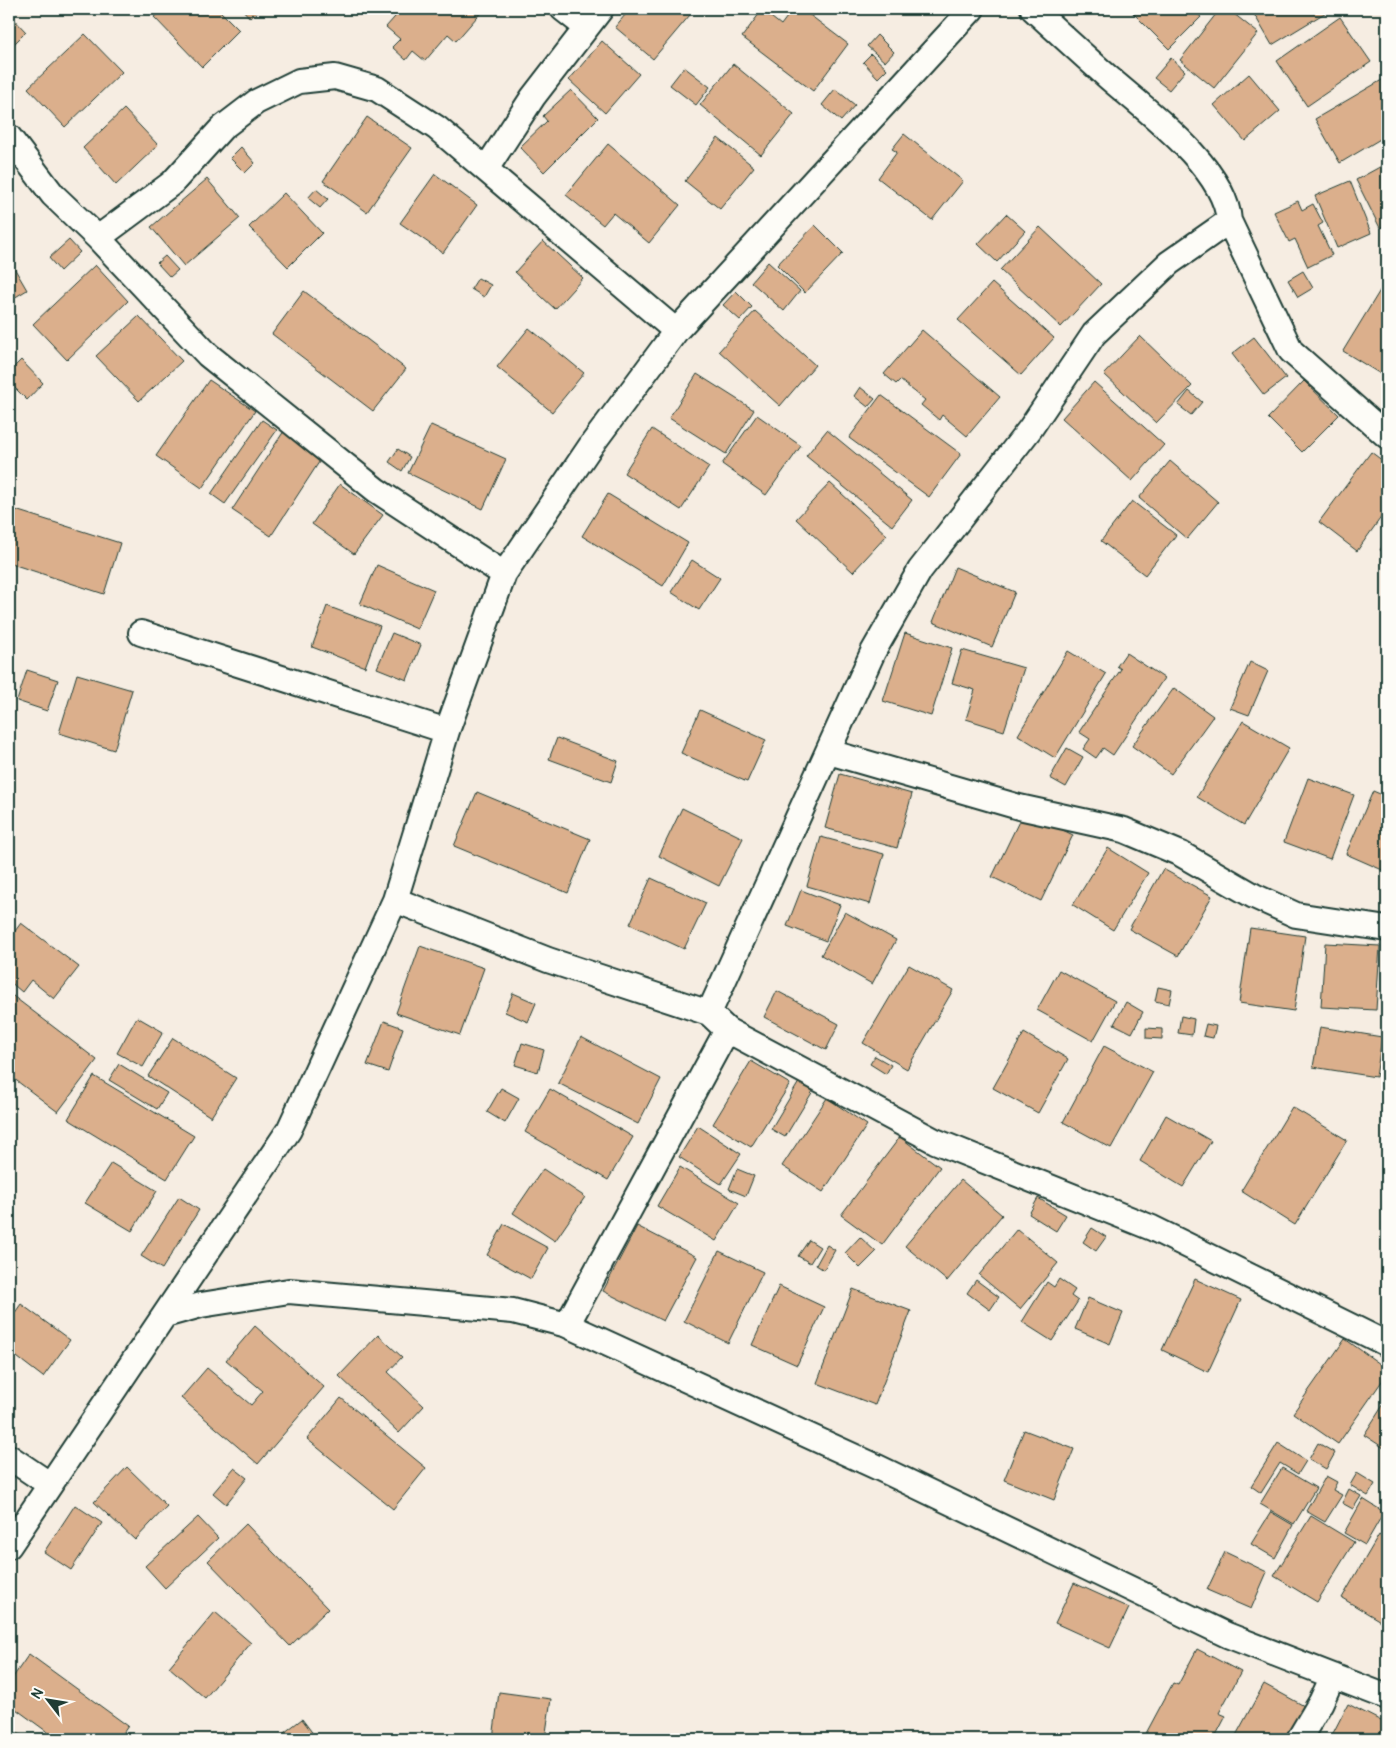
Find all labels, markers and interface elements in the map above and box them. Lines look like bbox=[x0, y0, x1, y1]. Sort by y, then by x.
north arrow bbox=[22, 1676, 72, 1726]
text: N bbox=[28, 1685, 47, 1702]

